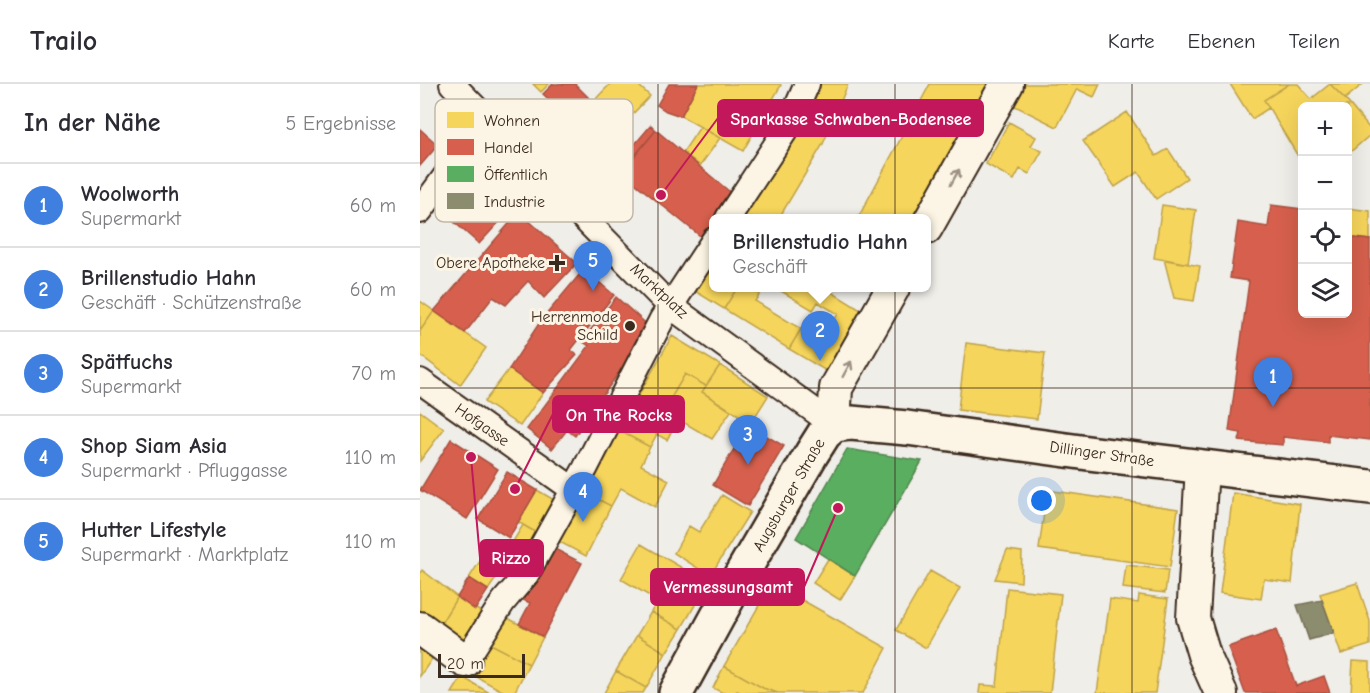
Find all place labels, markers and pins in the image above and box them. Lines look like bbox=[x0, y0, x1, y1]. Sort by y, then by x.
callout: Sparkasse Schwaben-Bodensee bbox=[718, 100, 983, 136]
pin: 5 bbox=[574, 242, 612, 291]
place label: Obere Apotheke bbox=[436, 254, 545, 272]
marker: Obere Apotheke bbox=[550, 256, 564, 270]
place label: Herrenmode Schild bbox=[531, 308, 618, 344]
pin: 2 bbox=[800, 312, 840, 361]
marker: Herrenmode Schild bbox=[623, 319, 637, 333]
pin: 1 bbox=[1254, 358, 1292, 407]
callout: On The Rocks bbox=[553, 396, 684, 432]
pin: 3 bbox=[728, 416, 768, 465]
pin: 4 bbox=[564, 472, 602, 522]
callout: Rizzo bbox=[480, 540, 543, 576]
callout: Vermessungsamt bbox=[651, 569, 804, 605]

